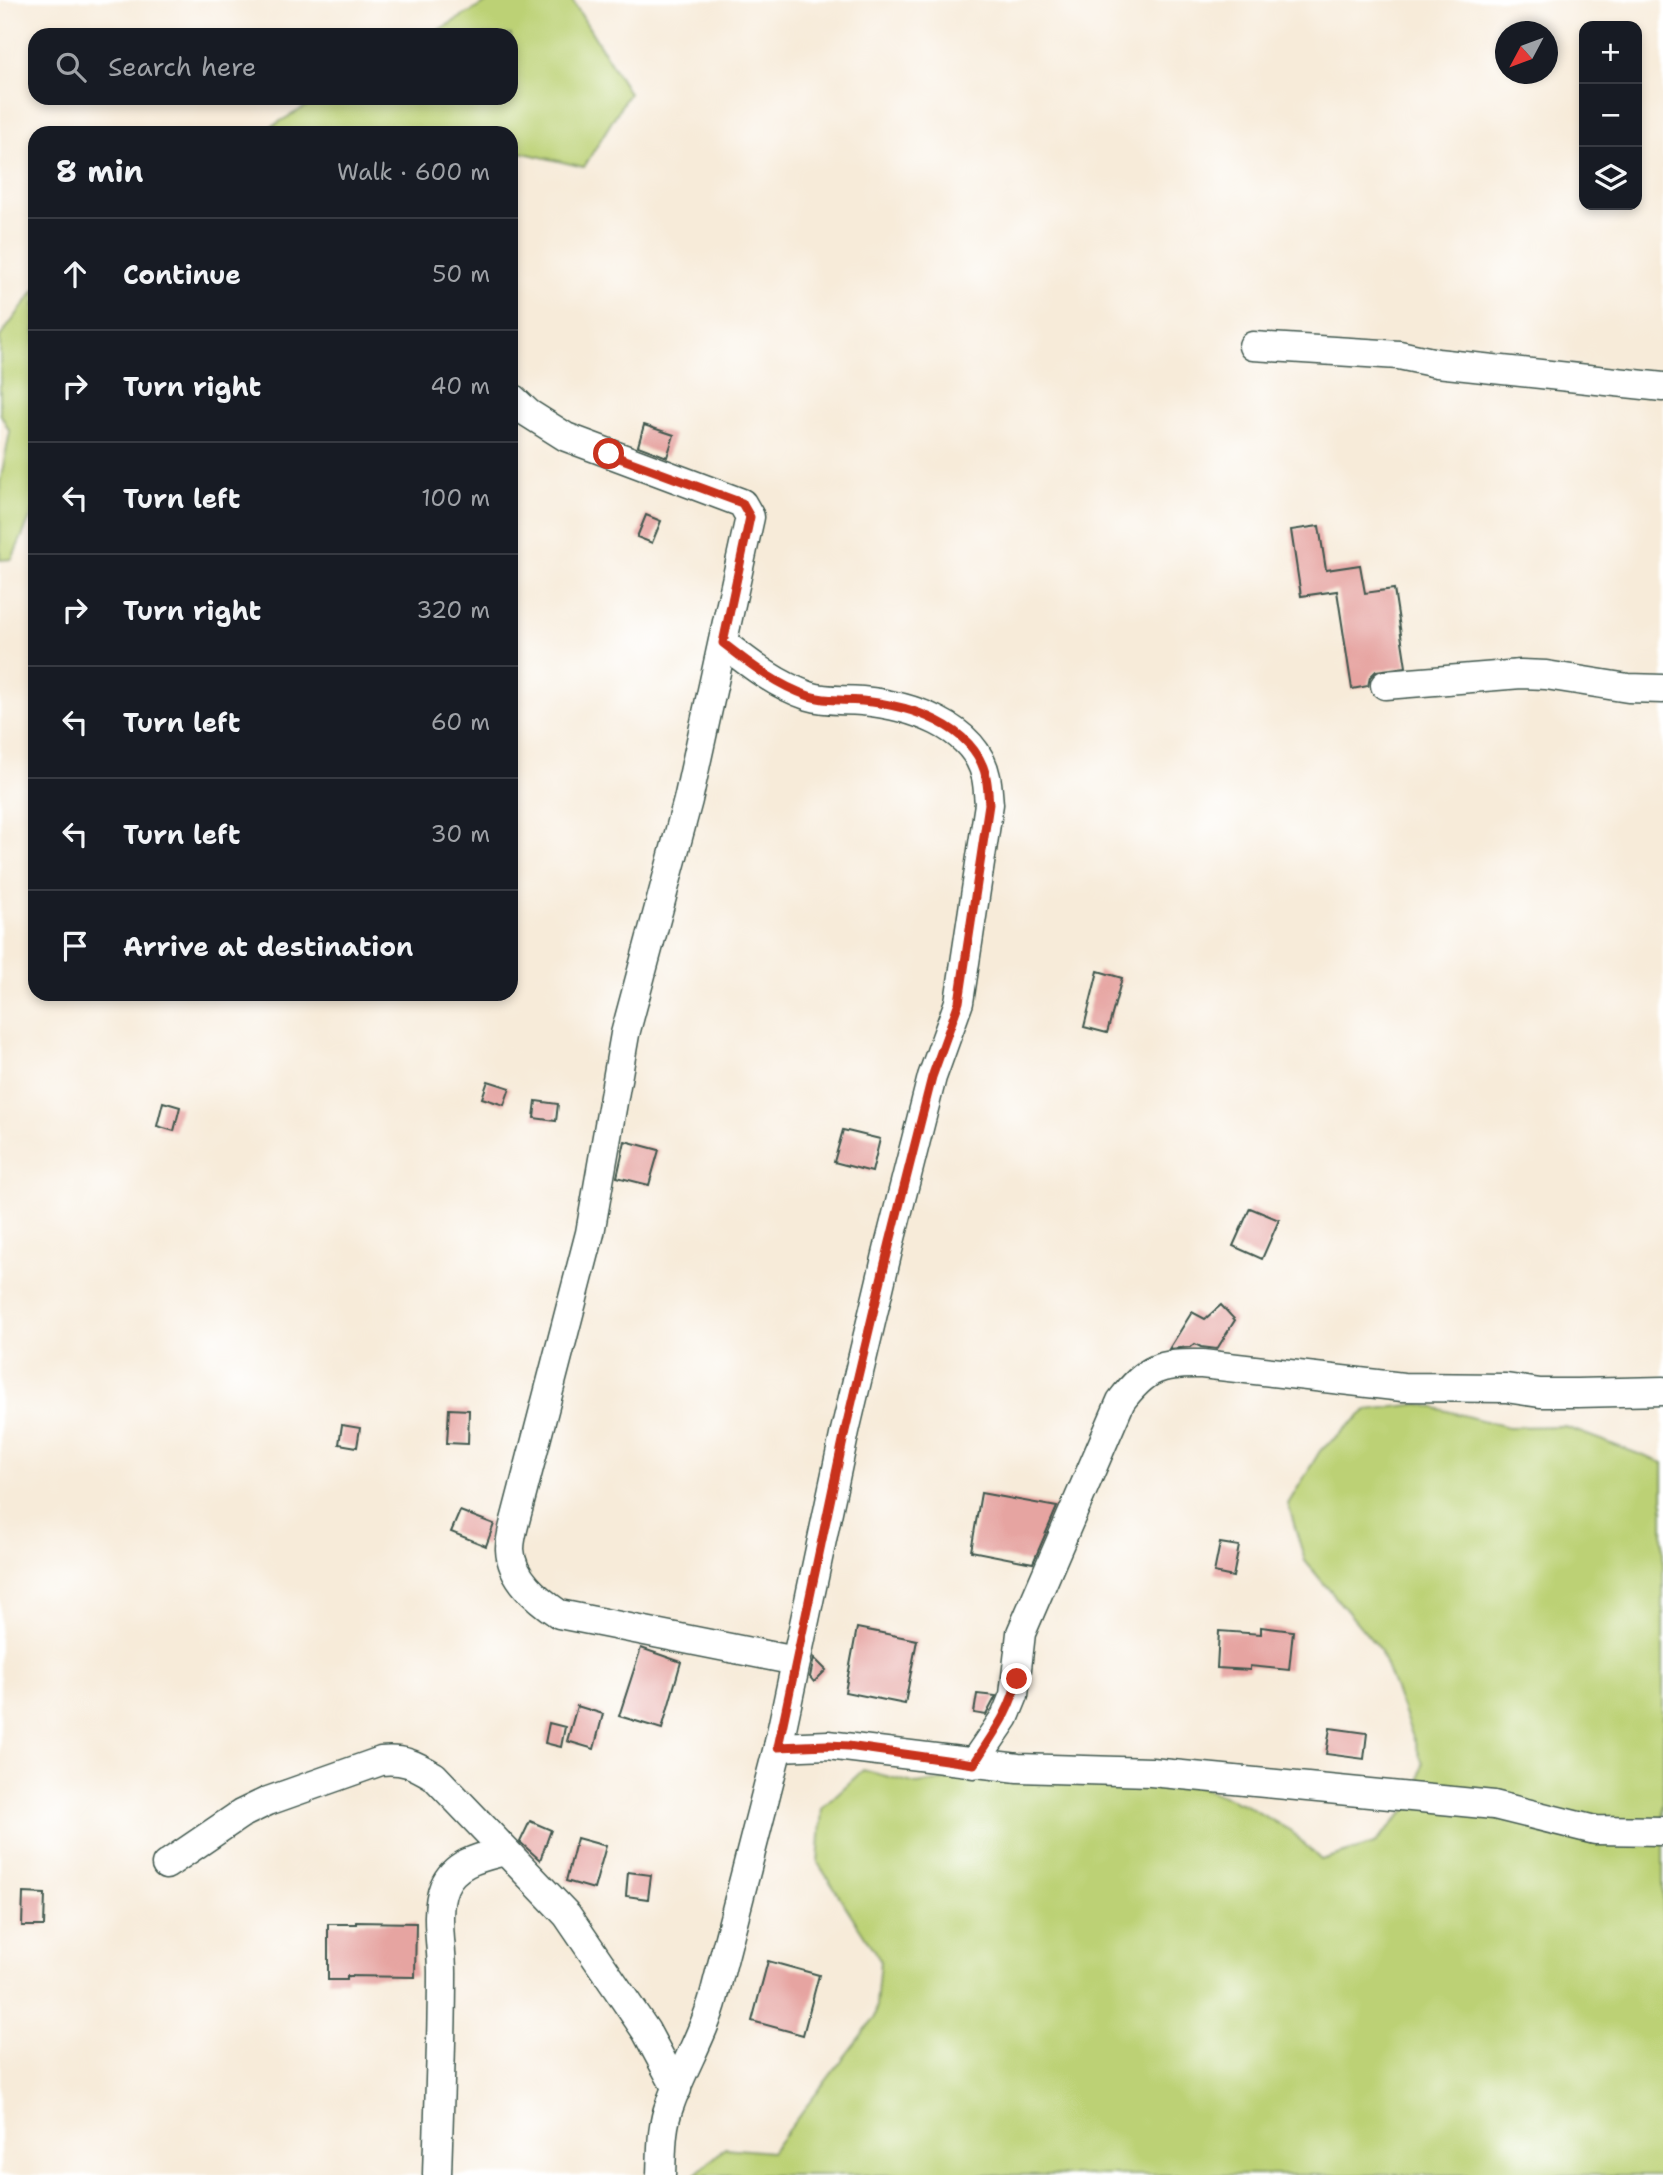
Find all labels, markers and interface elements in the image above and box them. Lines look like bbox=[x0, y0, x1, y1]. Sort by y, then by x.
north arrow bbox=[1495, 21, 1558, 84]
map controls bbox=[1579, 21, 1642, 210]
button: + bbox=[1579, 21, 1642, 84]
search box bbox=[28, 28, 518, 105]
icon: search bbox=[52, 48, 90, 86]
text: Search here bbox=[108, 49, 257, 84]
button: − bbox=[1579, 84, 1642, 147]
button: layers bbox=[1579, 147, 1642, 210]
text: 8 min bbox=[56, 151, 143, 192]
text: Walk · 600 m bbox=[337, 157, 490, 187]
icon: ahead bbox=[56, 255, 94, 293]
text: Continue bbox=[123, 257, 241, 292]
text: 50 m bbox=[432, 259, 490, 289]
icon: right bbox=[56, 367, 94, 405]
text: Turn right bbox=[123, 369, 261, 404]
text: 40 m bbox=[430, 371, 490, 401]
route start bbox=[593, 438, 624, 469]
icon: left bbox=[56, 479, 94, 517]
text: Turn left bbox=[123, 481, 240, 516]
text: 100 m bbox=[421, 483, 490, 513]
icon: right bbox=[56, 591, 94, 629]
text: Turn right bbox=[123, 593, 261, 628]
text: 320 m bbox=[416, 595, 490, 625]
icon: left bbox=[56, 703, 94, 741]
text: Turn left bbox=[123, 705, 240, 740]
text: 60 m bbox=[431, 707, 490, 737]
icon: left bbox=[56, 815, 94, 853]
text: Turn left bbox=[123, 817, 240, 852]
text: 30 m bbox=[431, 819, 490, 849]
icon: arrive bbox=[56, 927, 94, 965]
text: Arrive at destination bbox=[123, 929, 413, 964]
route end bbox=[1001, 1663, 1032, 1694]

